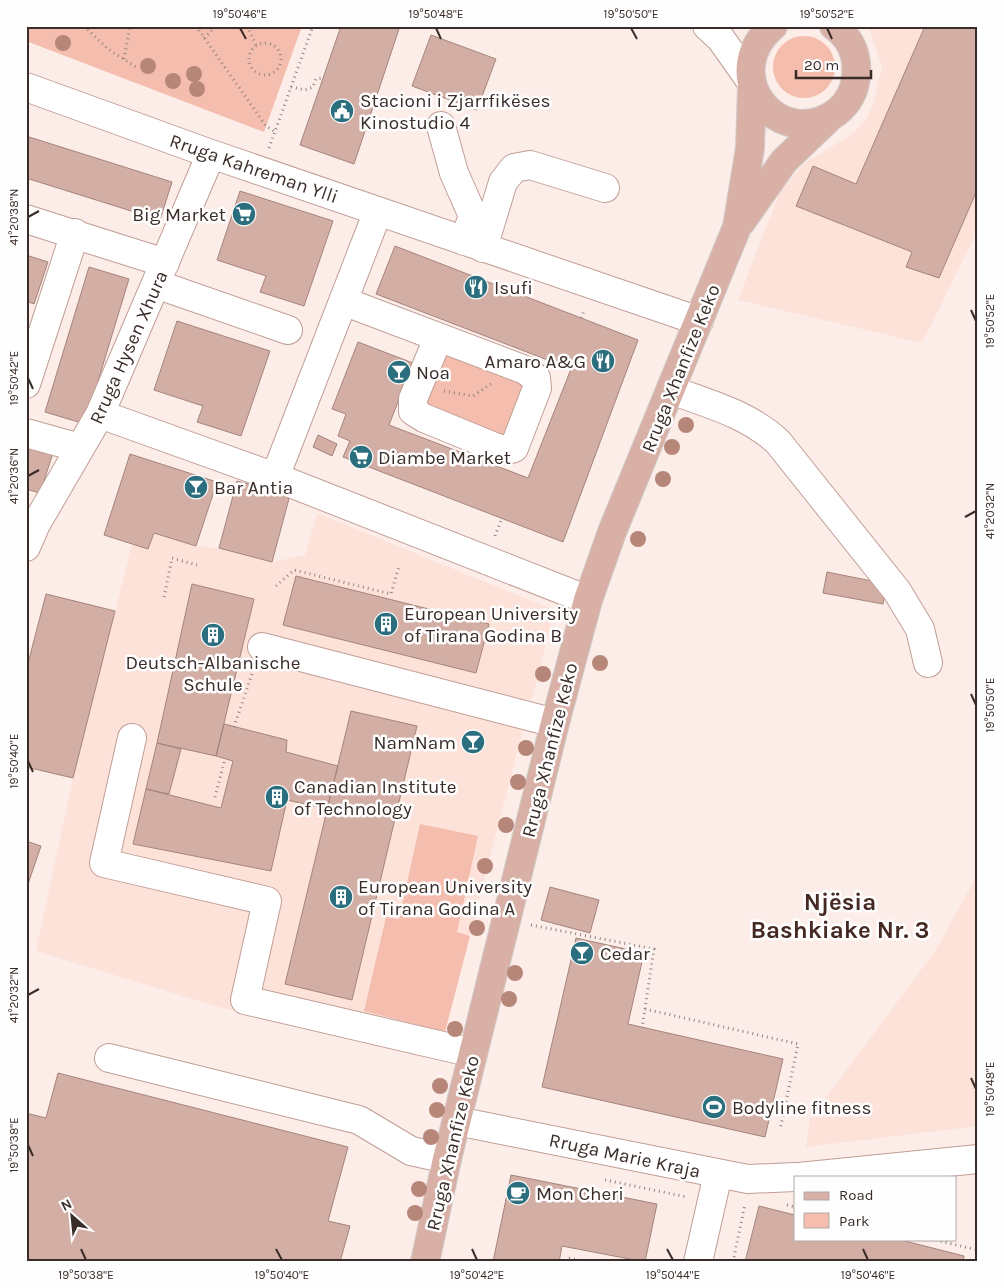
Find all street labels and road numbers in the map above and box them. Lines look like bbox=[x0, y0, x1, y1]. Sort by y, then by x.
street label: Rruga Kahreman Ylli bbox=[167, 130, 341, 208]
street label: Rruga Hysen Xhura bbox=[85, 267, 173, 427]
street label: Rruga Xhanfize Keko bbox=[637, 281, 725, 456]
street label: Rruga Xhanfize Keko bbox=[518, 661, 582, 840]
street label: Rruga Xhanfize Keko bbox=[422, 1053, 484, 1233]
street label: Rruga Marie Kraja bbox=[547, 1129, 703, 1183]

